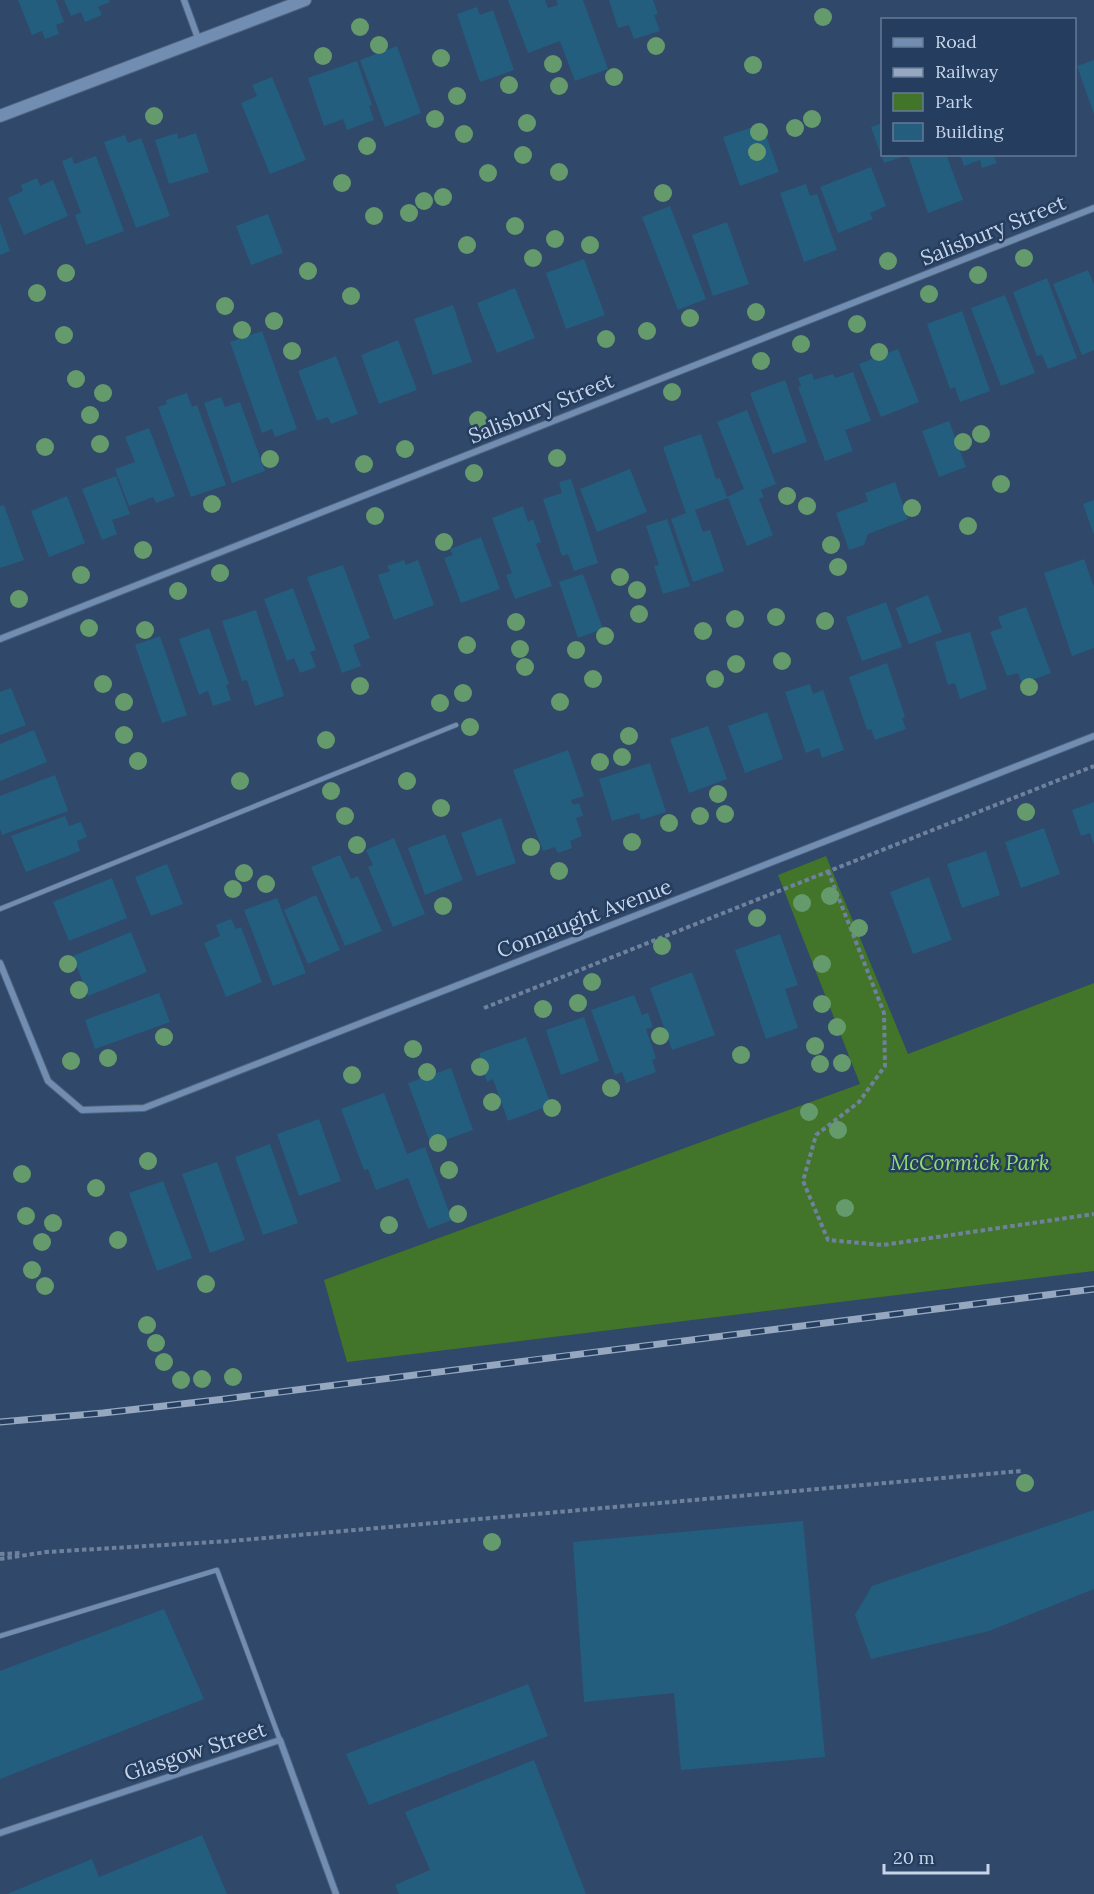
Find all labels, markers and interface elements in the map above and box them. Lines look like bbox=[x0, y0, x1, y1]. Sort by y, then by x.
legend bbox=[881, 18, 1076, 156]
text: Road bbox=[935, 30, 977, 53]
text: Railway bbox=[935, 60, 999, 83]
text: Park bbox=[935, 90, 973, 113]
text: Building bbox=[935, 120, 1005, 143]
street label: Salisbury Street bbox=[916, 188, 1070, 271]
street label: Salisbury Street bbox=[464, 366, 618, 449]
street label: Connaught Avenue bbox=[493, 872, 675, 964]
park label: McCormick Park bbox=[890, 1149, 1050, 1176]
street label: Glasgow Street bbox=[121, 1715, 270, 1787]
scale bar bbox=[884, 1837, 988, 1875]
text: 20 m bbox=[893, 1846, 935, 1869]

